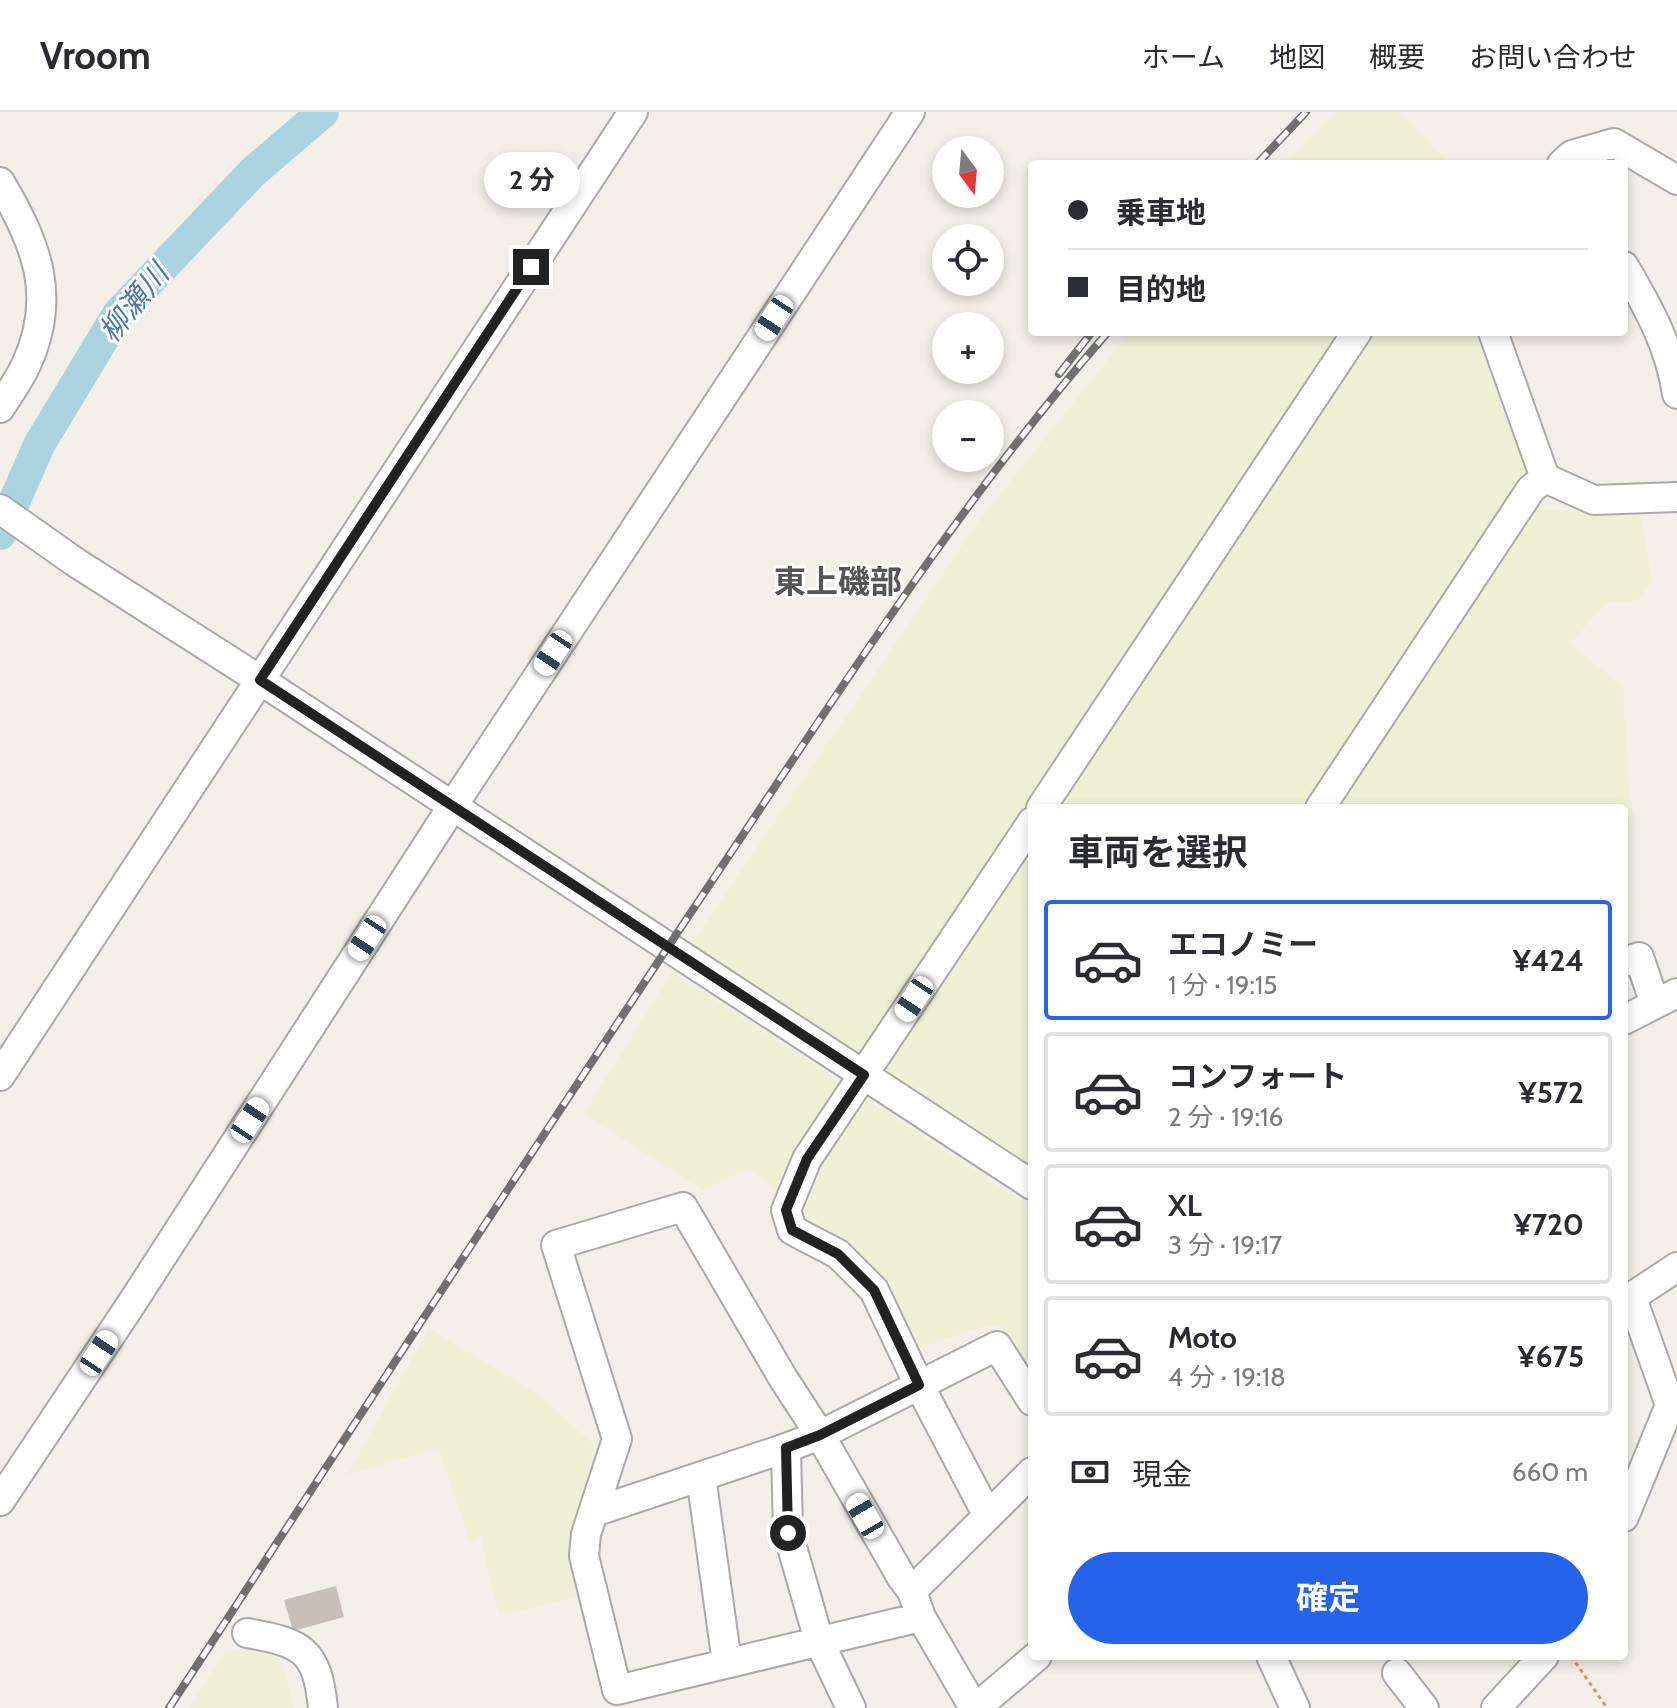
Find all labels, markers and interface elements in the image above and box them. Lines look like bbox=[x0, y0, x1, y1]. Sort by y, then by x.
text: Vroom bbox=[40, 32, 151, 79]
text: ホーム bbox=[1142, 40, 1225, 74]
text: 地図 bbox=[1269, 40, 1325, 74]
text: 概要 bbox=[1369, 40, 1425, 74]
text: お問い合わせ bbox=[1469, 40, 1637, 74]
north arrow bbox=[932, 136, 1004, 208]
map controls bbox=[932, 136, 1004, 472]
callout: 2 分 bbox=[483, 151, 579, 207]
text: 2 分 bbox=[509, 164, 555, 196]
text: 乗車地 bbox=[1116, 194, 1206, 231]
button: locate bbox=[932, 224, 1004, 296]
route end bbox=[513, 249, 549, 285]
water label: 柳瀬川 bbox=[91, 254, 178, 349]
text: 目的地 bbox=[1116, 271, 1206, 308]
car bbox=[751, 291, 797, 345]
button: + bbox=[932, 312, 1004, 384]
button: − bbox=[932, 400, 1004, 472]
district label: 東上磯部 bbox=[774, 562, 902, 601]
car bbox=[530, 626, 576, 680]
text: 車両を選択 bbox=[1068, 830, 1248, 874]
car bbox=[344, 911, 390, 965]
icon: car bbox=[1072, 924, 1144, 996]
text: エコノミー bbox=[1168, 926, 1318, 963]
text: ¥424 bbox=[1513, 942, 1584, 979]
text: 1 分 · 19:15 bbox=[1168, 969, 1277, 1001]
car bbox=[891, 972, 937, 1026]
icon: car bbox=[1072, 1056, 1144, 1128]
text: コンフォート bbox=[1168, 1058, 1347, 1095]
text: ¥572 bbox=[1519, 1074, 1584, 1111]
car bbox=[227, 1093, 273, 1147]
text: 2 分 · 19:16 bbox=[1168, 1101, 1283, 1133]
text: XL bbox=[1168, 1187, 1202, 1224]
icon: car bbox=[1072, 1188, 1144, 1260]
text: ¥720 bbox=[1514, 1206, 1584, 1243]
text: 3 分 · 19:17 bbox=[1168, 1229, 1282, 1261]
text: Moto bbox=[1168, 1319, 1237, 1356]
icon: car bbox=[1072, 1320, 1144, 1392]
car bbox=[76, 1326, 122, 1380]
text: ¥675 bbox=[1518, 1338, 1584, 1375]
text: 4 分 · 19:18 bbox=[1168, 1361, 1286, 1393]
icon: cash bbox=[1068, 1450, 1112, 1494]
text: 現金 bbox=[1132, 1456, 1192, 1493]
text: 660 m bbox=[1512, 1456, 1588, 1488]
car bbox=[843, 1489, 887, 1543]
route start bbox=[770, 1515, 806, 1551]
button: 確定 bbox=[1068, 1552, 1588, 1644]

